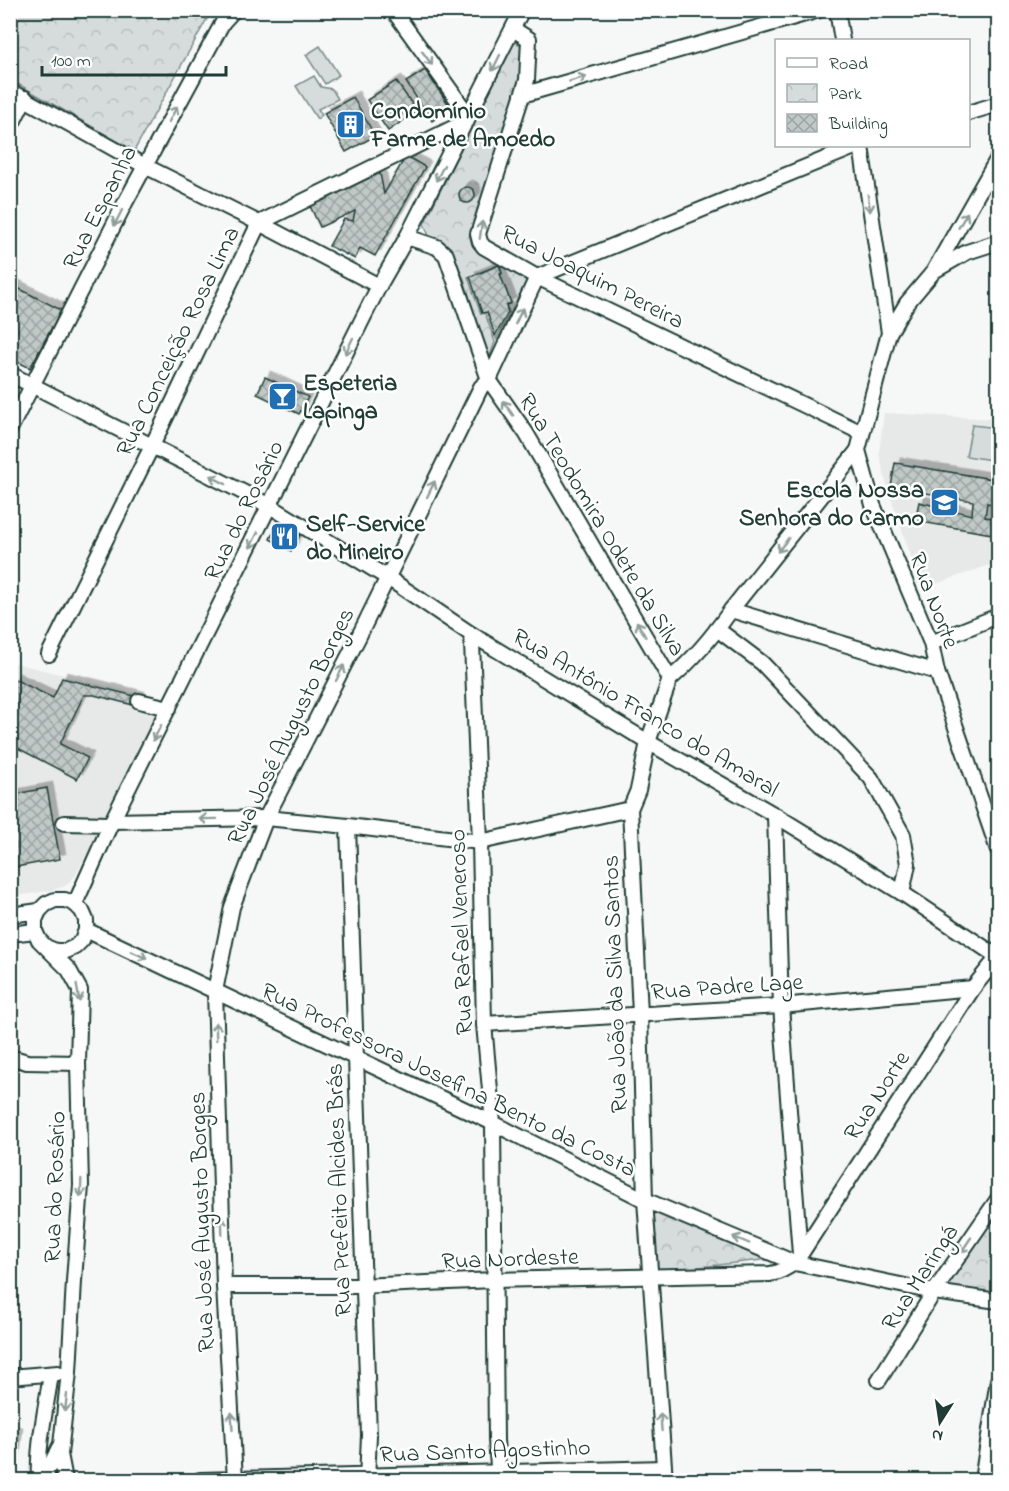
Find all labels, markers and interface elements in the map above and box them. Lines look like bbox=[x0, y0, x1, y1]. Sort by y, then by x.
scale bar bbox=[42, 39, 226, 77]
legend bbox=[775, 39, 970, 147]
text: 100 m bbox=[51, 49, 91, 75]
one-way arrow bbox=[421, 49, 433, 65]
text: Road bbox=[829, 52, 868, 78]
one-way arrow bbox=[490, 53, 502, 71]
one-way arrow bbox=[568, 73, 587, 84]
text: Park bbox=[829, 82, 862, 108]
place label: Condomínio Farme de Amoedo bbox=[370, 95, 555, 158]
one-way arrow bbox=[168, 106, 179, 124]
building icon: Condomínio Farme de Amoedo bbox=[334, 108, 366, 140]
text: Building bbox=[828, 112, 888, 139]
street label: Rua Espanha bbox=[55, 140, 147, 276]
one-way arrow bbox=[434, 164, 445, 182]
one-way arrow bbox=[864, 193, 875, 213]
one-way arrow bbox=[112, 208, 123, 226]
one-way arrow bbox=[957, 212, 969, 229]
street label: Rua Joaquim Pereira bbox=[494, 217, 690, 340]
street label: Rua Conceição Rosa Lima bbox=[108, 221, 250, 463]
one-way arrow bbox=[475, 221, 486, 240]
one-way arrow bbox=[513, 307, 525, 325]
one-way arrow bbox=[343, 337, 355, 355]
place label: Espeteria Lapinga bbox=[303, 367, 397, 431]
bar icon: Espeteria Lapinga bbox=[266, 380, 298, 412]
street label: Rua Teodomira Odete da Silva bbox=[508, 387, 693, 663]
one-way arrow bbox=[502, 400, 514, 416]
street label: Rua do Rosário bbox=[196, 435, 294, 587]
one-way arrow bbox=[210, 474, 228, 485]
place label: Escola Nossa Senhora do Carmo bbox=[739, 474, 924, 537]
one-way arrow bbox=[425, 481, 437, 498]
school or university icon: Escola Nossa Senhora do Carmo bbox=[929, 487, 961, 519]
place label: Self-Service do Mineiro bbox=[306, 508, 426, 571]
restaurant icon: Self-Service do Mineiro bbox=[269, 521, 301, 553]
one-way arrow bbox=[247, 530, 259, 548]
one-way arrow bbox=[776, 537, 789, 553]
street label: Rua Norte bbox=[898, 548, 967, 654]
street label: Rua José Augusto Borges bbox=[219, 602, 365, 852]
street label: Rua Antônio Franco do Amaral bbox=[505, 620, 785, 808]
one-way arrow bbox=[634, 621, 646, 638]
one-way arrow bbox=[335, 664, 346, 682]
one-way arrow bbox=[151, 723, 162, 741]
one-way arrow bbox=[198, 813, 218, 825]
street label: Rua Rafael Veneroso bbox=[441, 828, 484, 1036]
street label: Rua João da Silva Santos bbox=[595, 854, 638, 1113]
one-way arrow bbox=[130, 950, 148, 962]
street label: Rua Padre Lage bbox=[650, 966, 805, 1011]
street label: Rua Professora Josefina Bento da Costa bbox=[254, 975, 641, 1188]
one-way arrow bbox=[73, 983, 84, 1002]
one-way arrow bbox=[211, 1021, 222, 1041]
street label: Rua Norte bbox=[836, 1044, 920, 1148]
street label: Rua Prefeito Alcides Brás bbox=[319, 1063, 362, 1317]
street label: Rua José Augusto Borges bbox=[181, 1091, 226, 1353]
street label: Rua do Rosário bbox=[36, 1110, 77, 1264]
one-way arrow bbox=[75, 1177, 86, 1197]
one-way arrow bbox=[217, 1216, 228, 1236]
street label: Rua Maringá bbox=[874, 1219, 968, 1338]
one-way arrow bbox=[732, 1234, 750, 1245]
one-way arrow bbox=[960, 1237, 972, 1253]
street label: Rua Nordeste bbox=[441, 1241, 580, 1280]
north arrow bbox=[910, 1392, 970, 1452]
one-way arrow bbox=[60, 1393, 71, 1413]
one-way arrow bbox=[226, 1411, 237, 1431]
one-way arrow bbox=[655, 1413, 666, 1433]
text: N bbox=[929, 1422, 945, 1448]
street label: Rua Santo Agostinho bbox=[379, 1431, 591, 1474]

